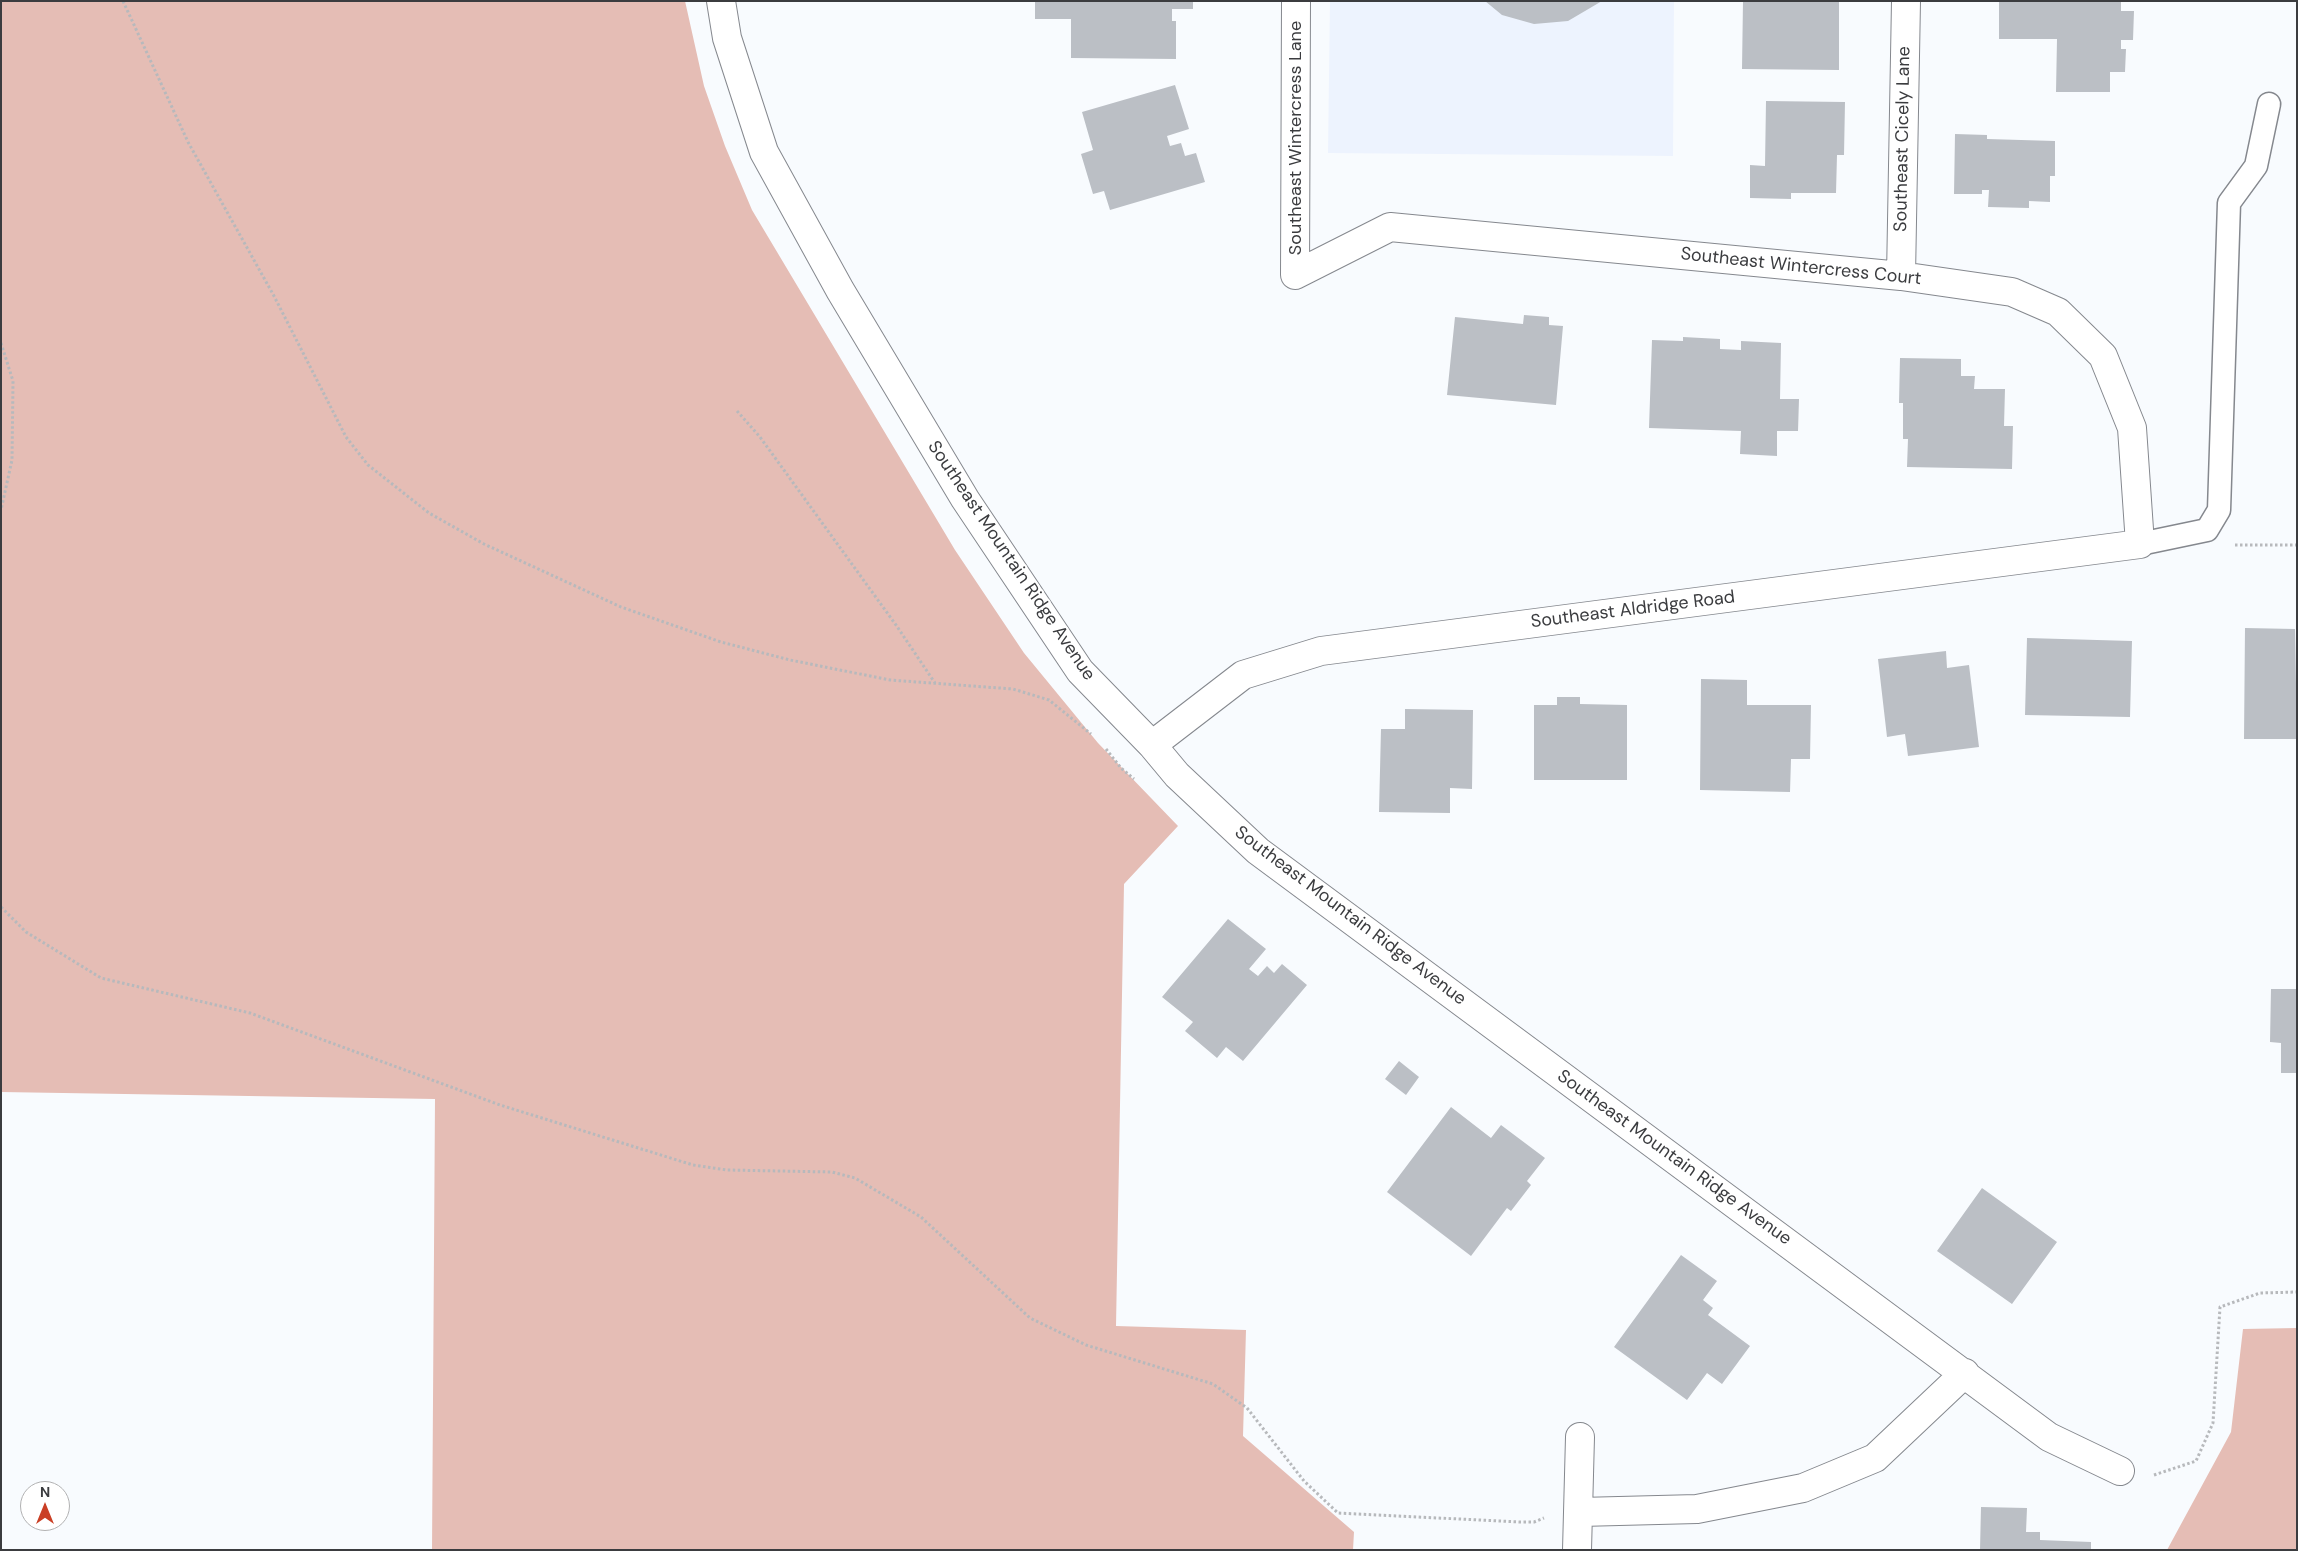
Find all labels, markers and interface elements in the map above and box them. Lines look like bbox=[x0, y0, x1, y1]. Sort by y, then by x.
street label: Southeast Wintercress Lane bbox=[1285, 21, 1307, 255]
street label: Southeast Cicely Lane bbox=[1891, 46, 1915, 232]
street label: Southeast Wintercress Court bbox=[1680, 244, 1922, 290]
street label: Southeast Mountain Ridge Avenue bbox=[923, 437, 1099, 685]
street label: Southeast Aldridge Road bbox=[1530, 587, 1736, 633]
street label: Southeast Mountain Ridge Avenue bbox=[1230, 822, 1470, 1010]
street label: Southeast Mountain Ridge Avenue bbox=[1553, 1066, 1795, 1250]
north arrow bbox=[20, 1481, 70, 1531]
text: N bbox=[40, 1483, 50, 1501]

